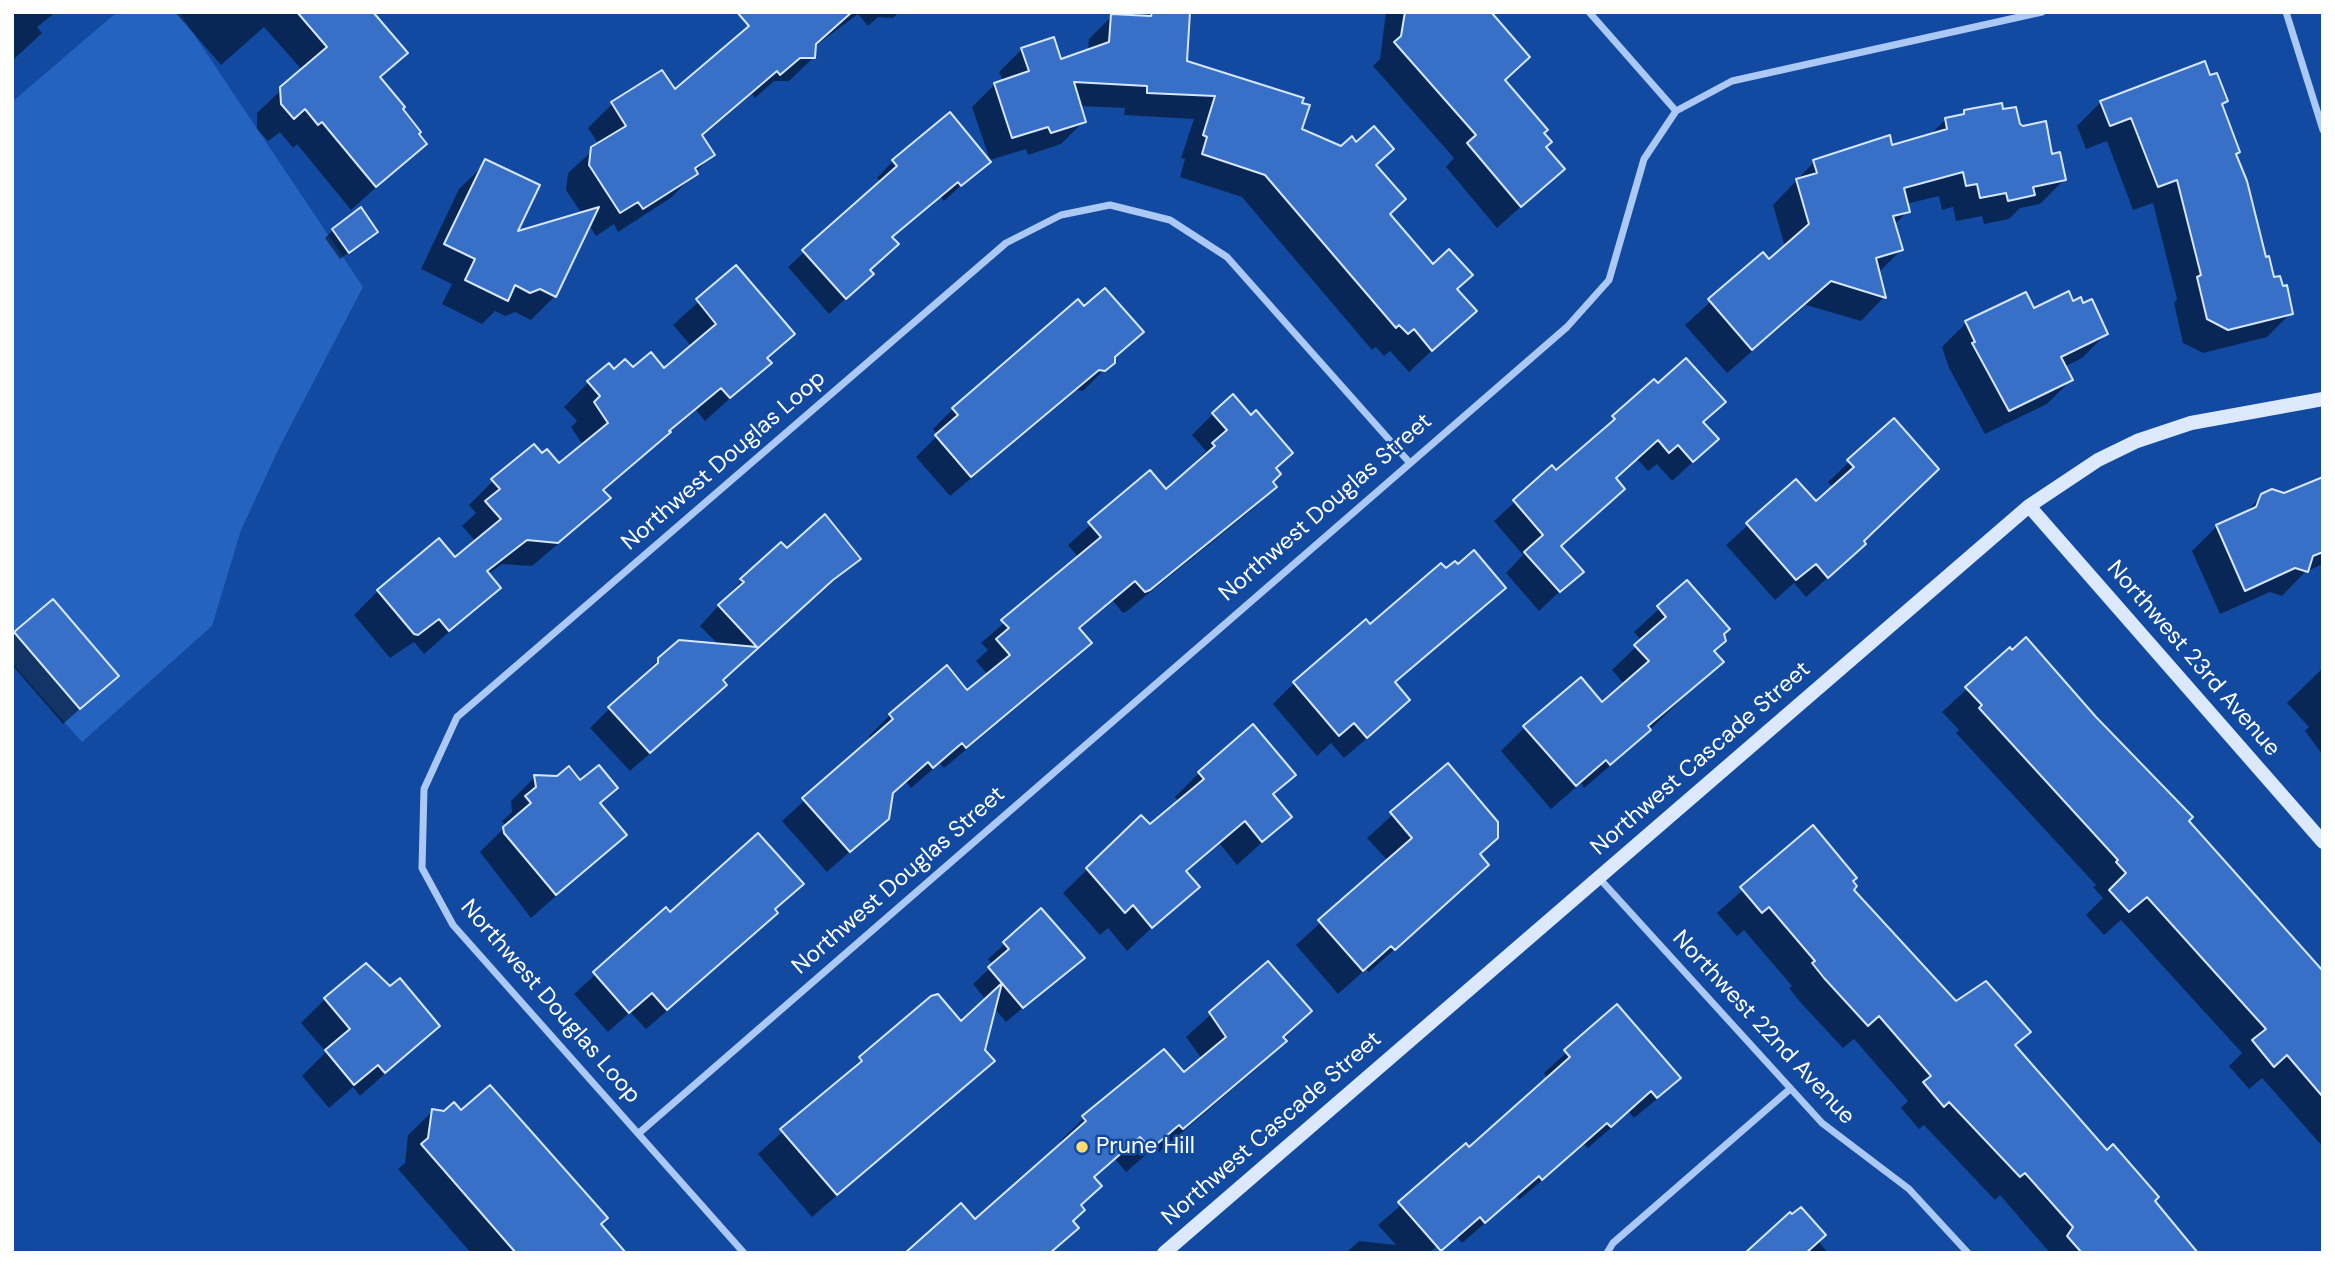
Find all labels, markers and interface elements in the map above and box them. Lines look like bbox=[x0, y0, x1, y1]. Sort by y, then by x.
street label: Northwest Douglas Loop bbox=[617, 365, 831, 557]
street label: Northwest Douglas Street bbox=[1214, 408, 1438, 608]
street label: Northwest 23rd Avenue bbox=[2100, 556, 2286, 762]
street label: Northwest Cascade Street bbox=[1586, 656, 1816, 862]
street label: Northwest Douglas Street bbox=[787, 781, 1011, 981]
street label: Northwest Douglas Loop bbox=[454, 895, 646, 1109]
street label: Northwest 22nd Avenue bbox=[1666, 925, 1860, 1131]
street label: Northwest Cascade Street bbox=[1157, 1026, 1387, 1232]
place label: Prune Hill bbox=[1096, 1133, 1195, 1161]
marker: Prune Hill bbox=[1074, 1139, 1090, 1155]

